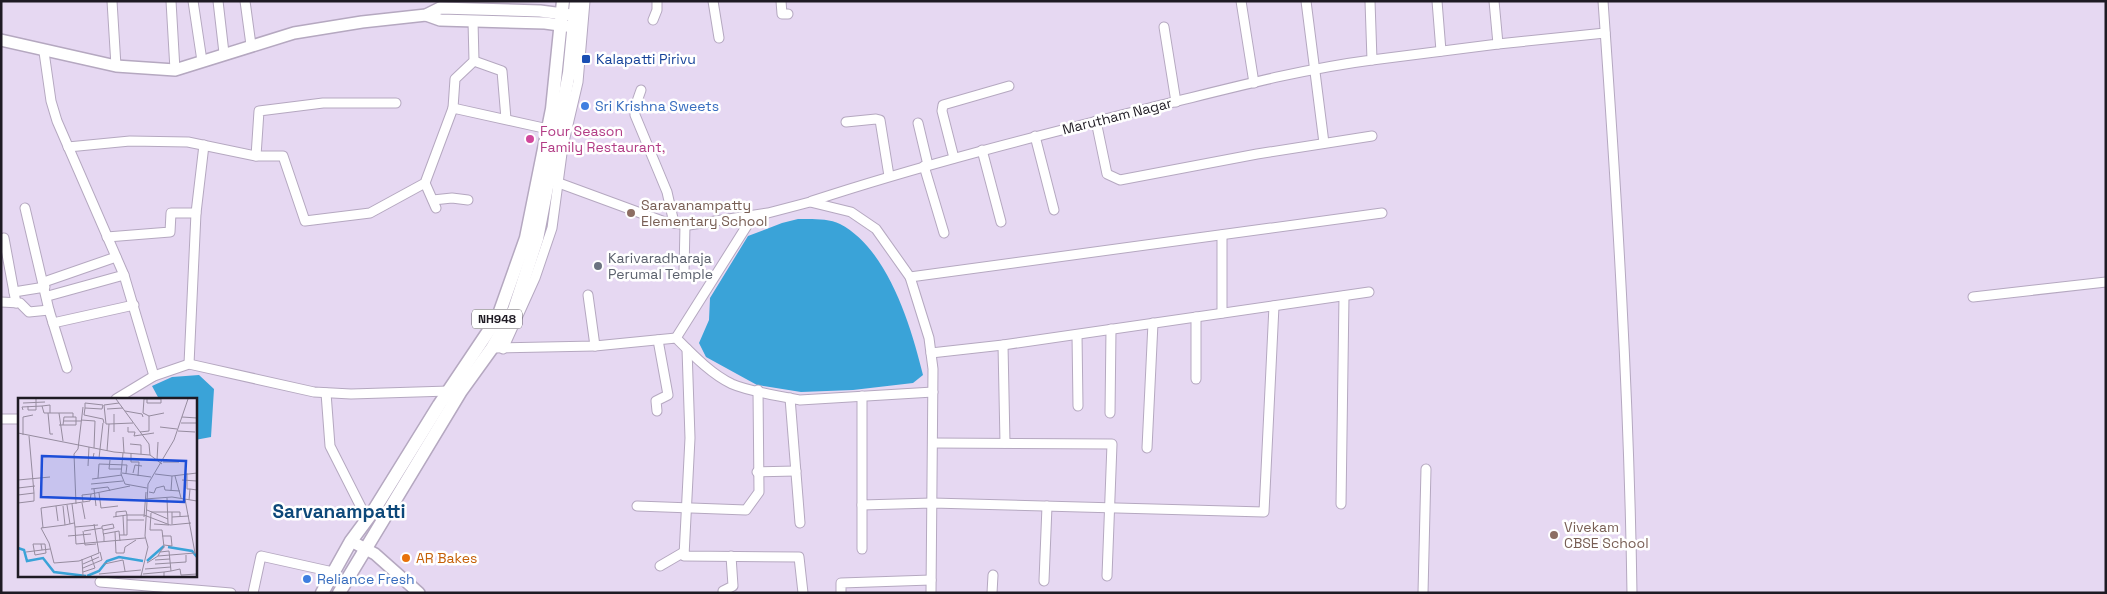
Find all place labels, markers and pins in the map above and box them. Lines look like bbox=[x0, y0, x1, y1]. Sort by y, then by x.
place label: Kalapatti Pirivu bbox=[596, 50, 696, 68]
marker: Kalapatti Pirivu bbox=[580, 53, 592, 65]
place label: Sri Krishna Sweets bbox=[595, 97, 719, 115]
marker: Sri Krishna Sweets bbox=[579, 100, 591, 112]
place label: Four Season Family Restaurant, bbox=[540, 122, 665, 156]
marker: Four Season Family Restaurant, bbox=[524, 133, 536, 145]
place label: Saravanampatty Elementary School bbox=[641, 196, 767, 230]
marker: Saravanampatty Elementary School bbox=[625, 207, 637, 219]
place label: Karivaradharaja Perumal Temple bbox=[608, 249, 713, 283]
marker: Karivaradharaja Perumal Temple bbox=[592, 260, 604, 272]
place label: Vivekam CBSE School bbox=[1564, 518, 1649, 552]
marker: Vivekam CBSE School bbox=[1548, 529, 1560, 541]
place label: AR Bakes bbox=[416, 549, 477, 567]
marker: AR Bakes bbox=[400, 552, 412, 564]
place label: Reliance Fresh bbox=[317, 570, 415, 588]
marker: Reliance Fresh bbox=[301, 573, 313, 585]

